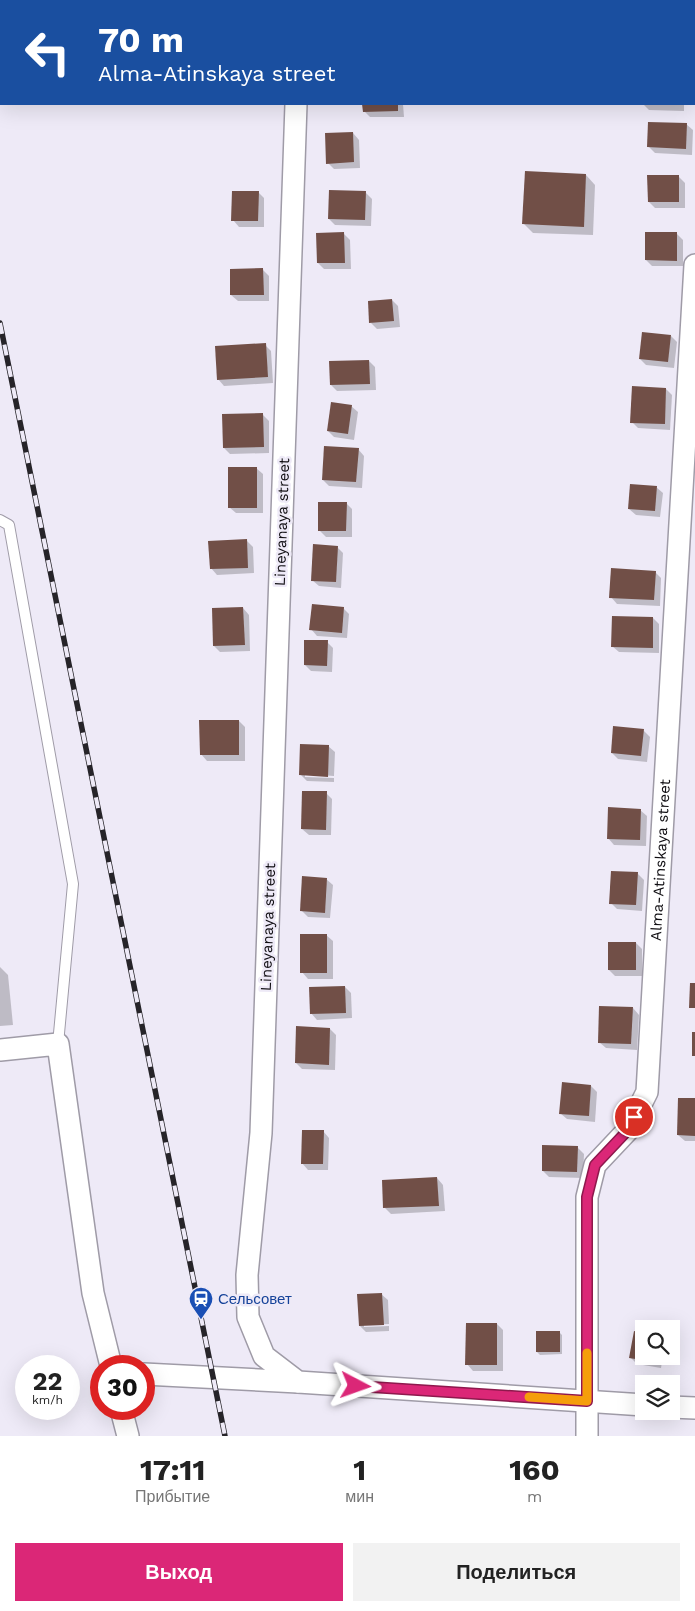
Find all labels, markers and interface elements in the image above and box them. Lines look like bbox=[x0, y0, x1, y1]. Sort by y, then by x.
text: 70 m bbox=[98, 19, 184, 61]
icon: left bbox=[15, 20, 80, 85]
text: Alma-Atinskaya street bbox=[98, 61, 335, 86]
street label: Lineyanaya street bbox=[271, 457, 293, 586]
street label: Alma-Atinskaya street bbox=[647, 778, 674, 941]
street label: Lineyanaya street bbox=[257, 862, 279, 991]
pin bbox=[613, 1096, 655, 1138]
icon: arrive bbox=[620, 1103, 648, 1131]
station icon: Сельсовет bbox=[188, 1286, 214, 1320]
place label: Сельсовет bbox=[218, 1290, 292, 1308]
map controls bbox=[635, 1320, 680, 1420]
button: search bbox=[635, 1320, 680, 1365]
speed limit sign: 30 bbox=[90, 1355, 155, 1420]
position arrow bbox=[329, 1359, 381, 1411]
text: 22 bbox=[33, 1367, 62, 1396]
button: layers bbox=[635, 1375, 680, 1420]
text: km/h bbox=[32, 1393, 63, 1407]
text: 17:11 bbox=[140, 1452, 205, 1487]
text: 1 bbox=[353, 1452, 366, 1487]
text: 160 bbox=[509, 1452, 560, 1487]
text: Прибытие bbox=[135, 1487, 210, 1506]
text: мин bbox=[345, 1487, 374, 1506]
text: m bbox=[527, 1487, 542, 1506]
button: Выход bbox=[15, 1543, 343, 1601]
button: Поделиться bbox=[353, 1543, 680, 1601]

